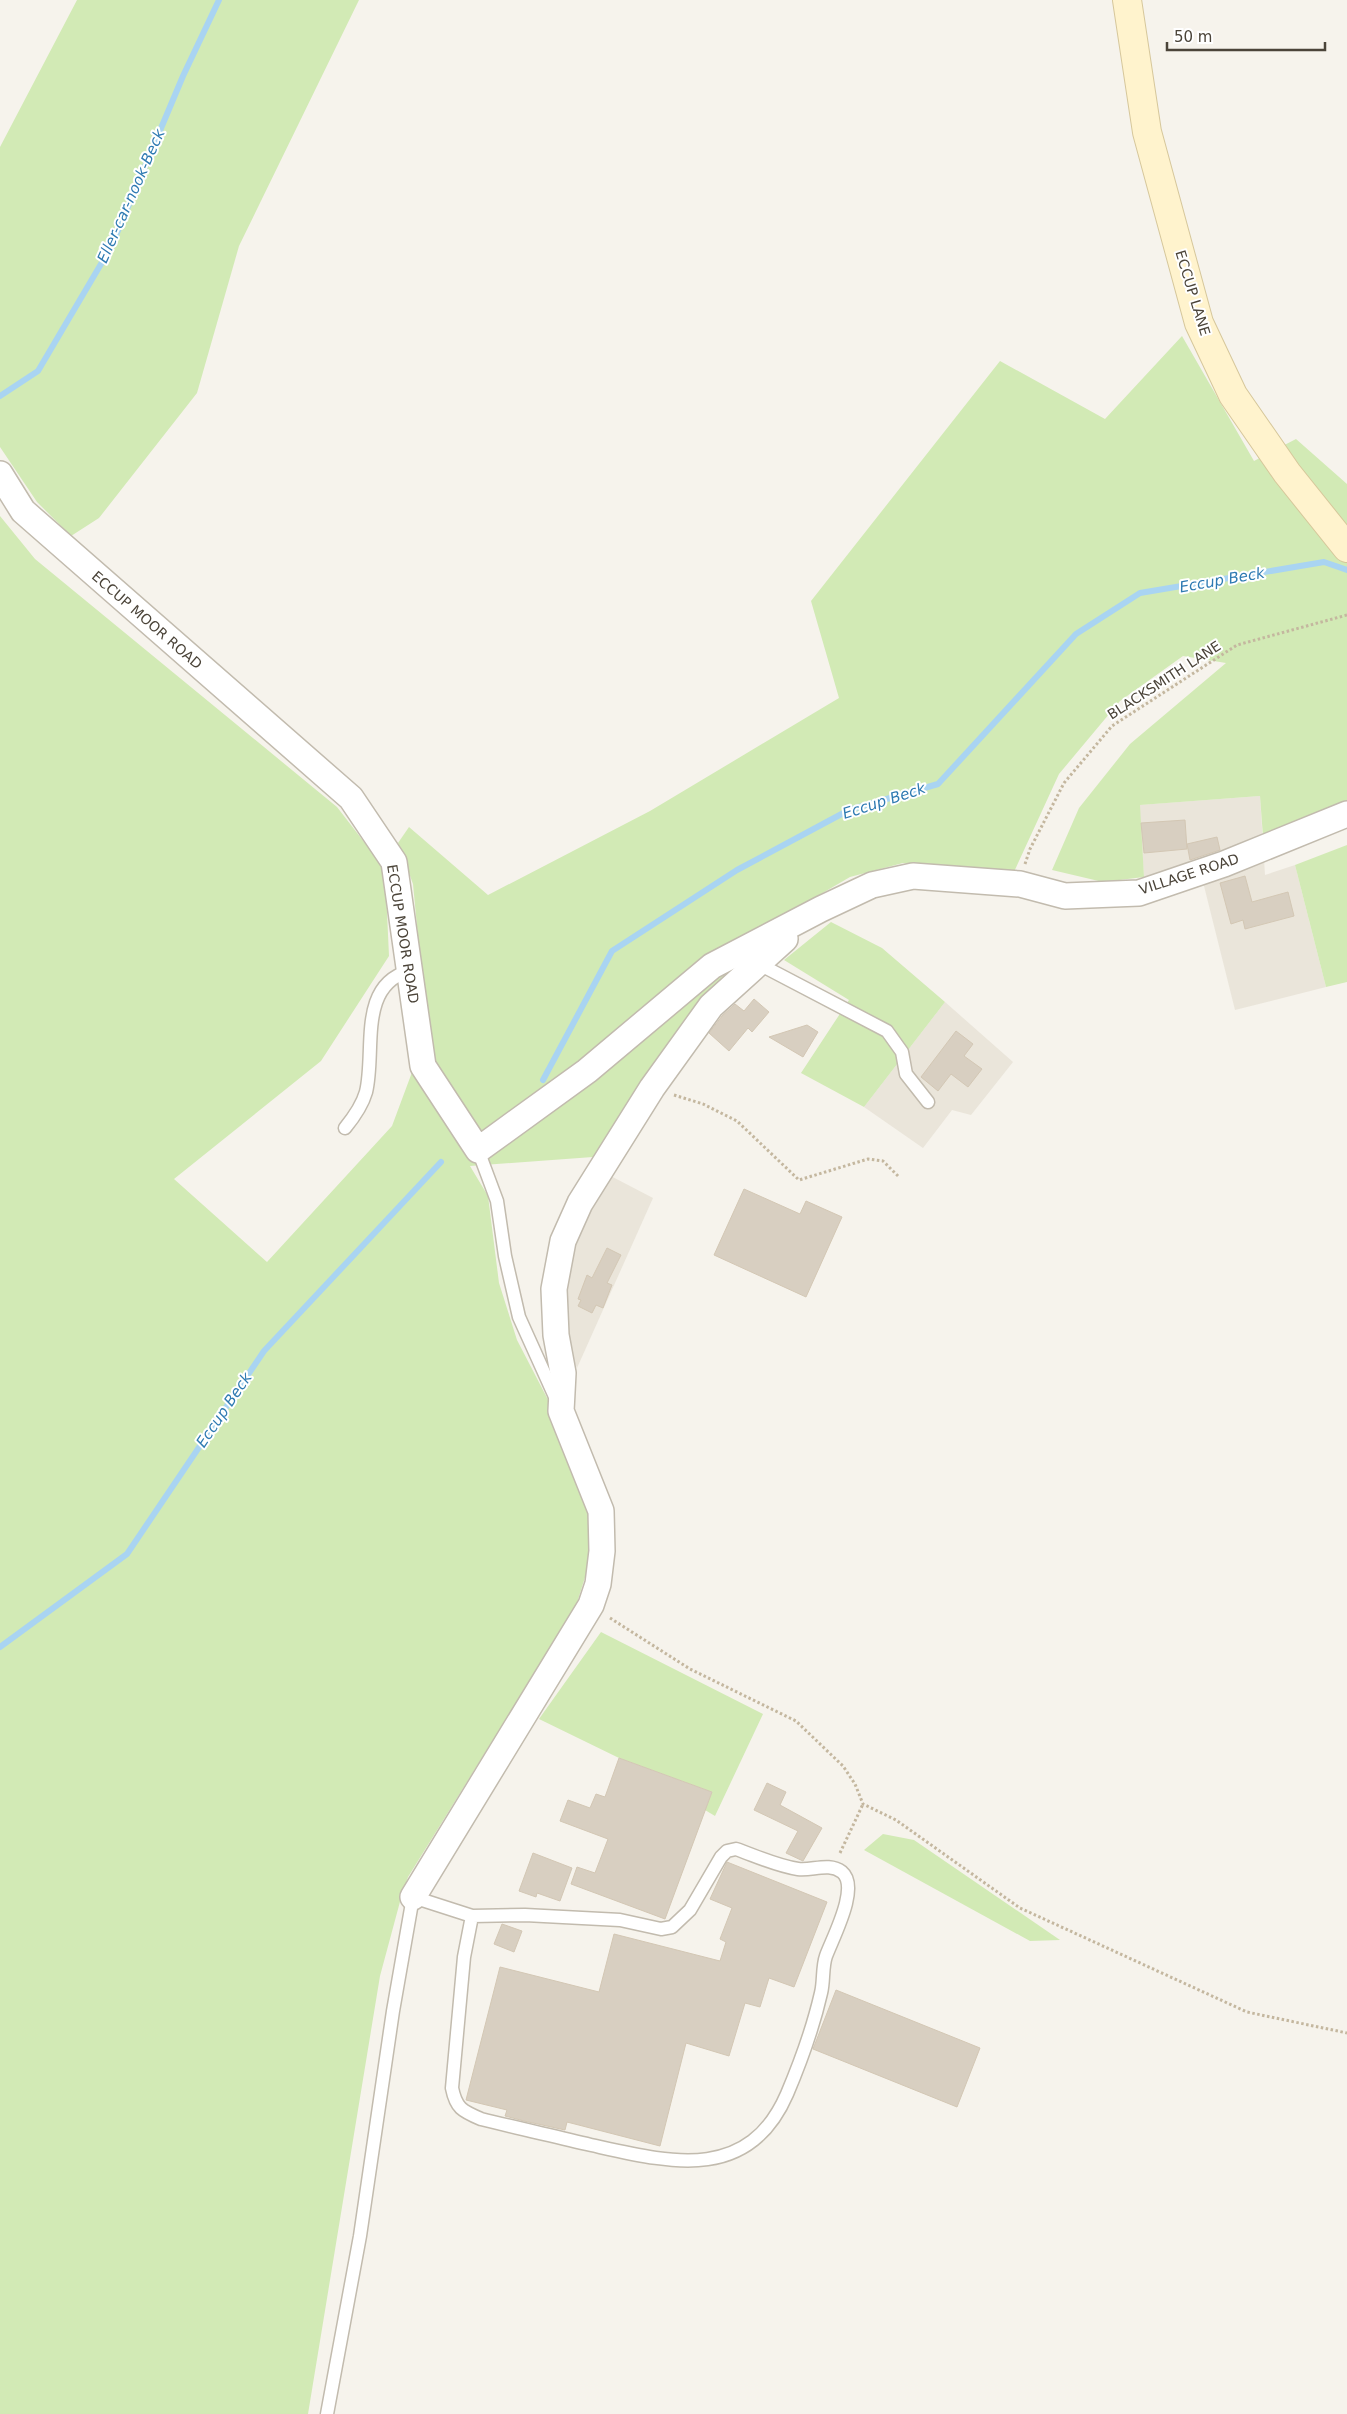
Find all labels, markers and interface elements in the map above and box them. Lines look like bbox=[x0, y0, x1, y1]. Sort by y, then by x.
scale bar bbox=[1167, 20, 1324, 52]
text: 50 m bbox=[1174, 28, 1212, 46]
water label: Eller-car-nook-Beck bbox=[93, 125, 169, 266]
street label: ECCUP LANE bbox=[1172, 248, 1214, 338]
water label: Eccup Beck bbox=[1178, 563, 1267, 596]
street label: ECCUP MOOR ROAD bbox=[89, 568, 205, 672]
street label: BLACKSMITH LANE bbox=[1104, 637, 1224, 723]
water label: Eccup Beck bbox=[840, 779, 929, 823]
street label: VILLAGE ROAD bbox=[1137, 850, 1241, 898]
street label: ECCUP MOOR ROAD bbox=[384, 863, 422, 1005]
water label: Eccup Beck bbox=[192, 1368, 256, 1451]

